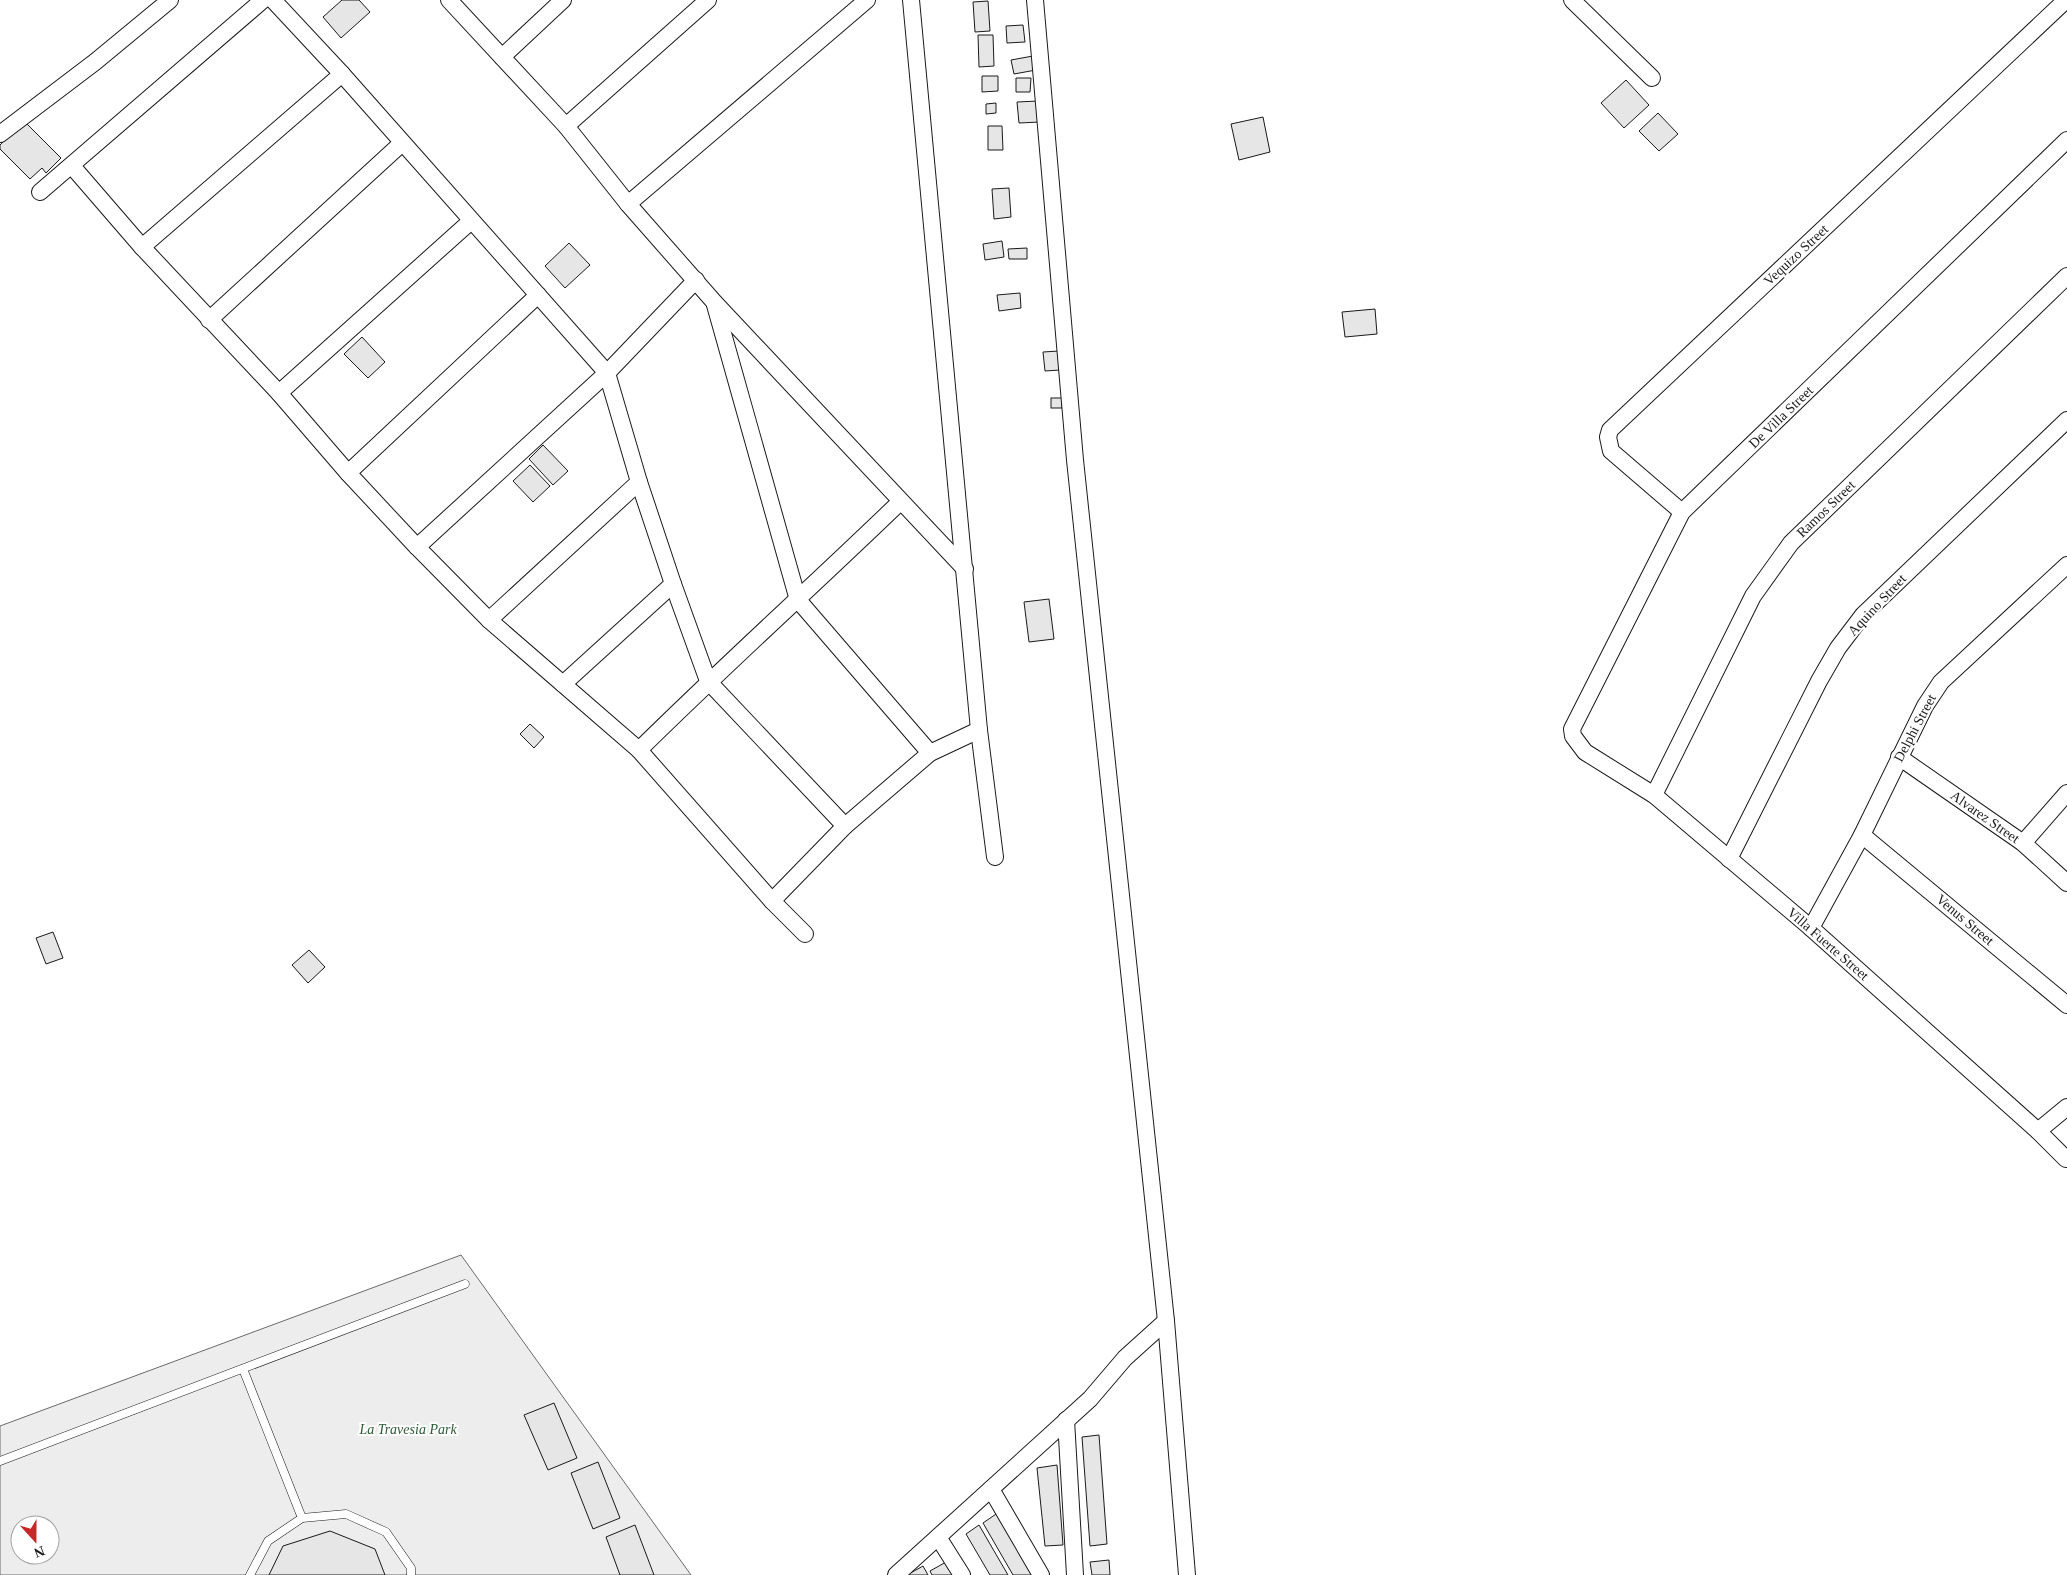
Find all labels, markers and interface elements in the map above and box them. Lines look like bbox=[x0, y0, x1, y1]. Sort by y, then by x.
street label: Vequizo Street bbox=[1761, 221, 1831, 288]
street label: De Villa Street bbox=[1746, 383, 1816, 451]
street label: Ramos Street bbox=[1794, 477, 1858, 540]
street label: Aquino Street bbox=[1845, 571, 1909, 639]
street label: Delphi Street bbox=[1891, 692, 1939, 764]
street label: Alvarez Street bbox=[1948, 788, 2022, 846]
street label: Venus Street bbox=[1933, 892, 1997, 948]
street label: Villa Fuerte Street bbox=[1784, 905, 1872, 983]
park label: La Travesia Park bbox=[358, 1422, 457, 1437]
north arrow bbox=[10, 1515, 60, 1565]
text: N bbox=[32, 1543, 47, 1560]

